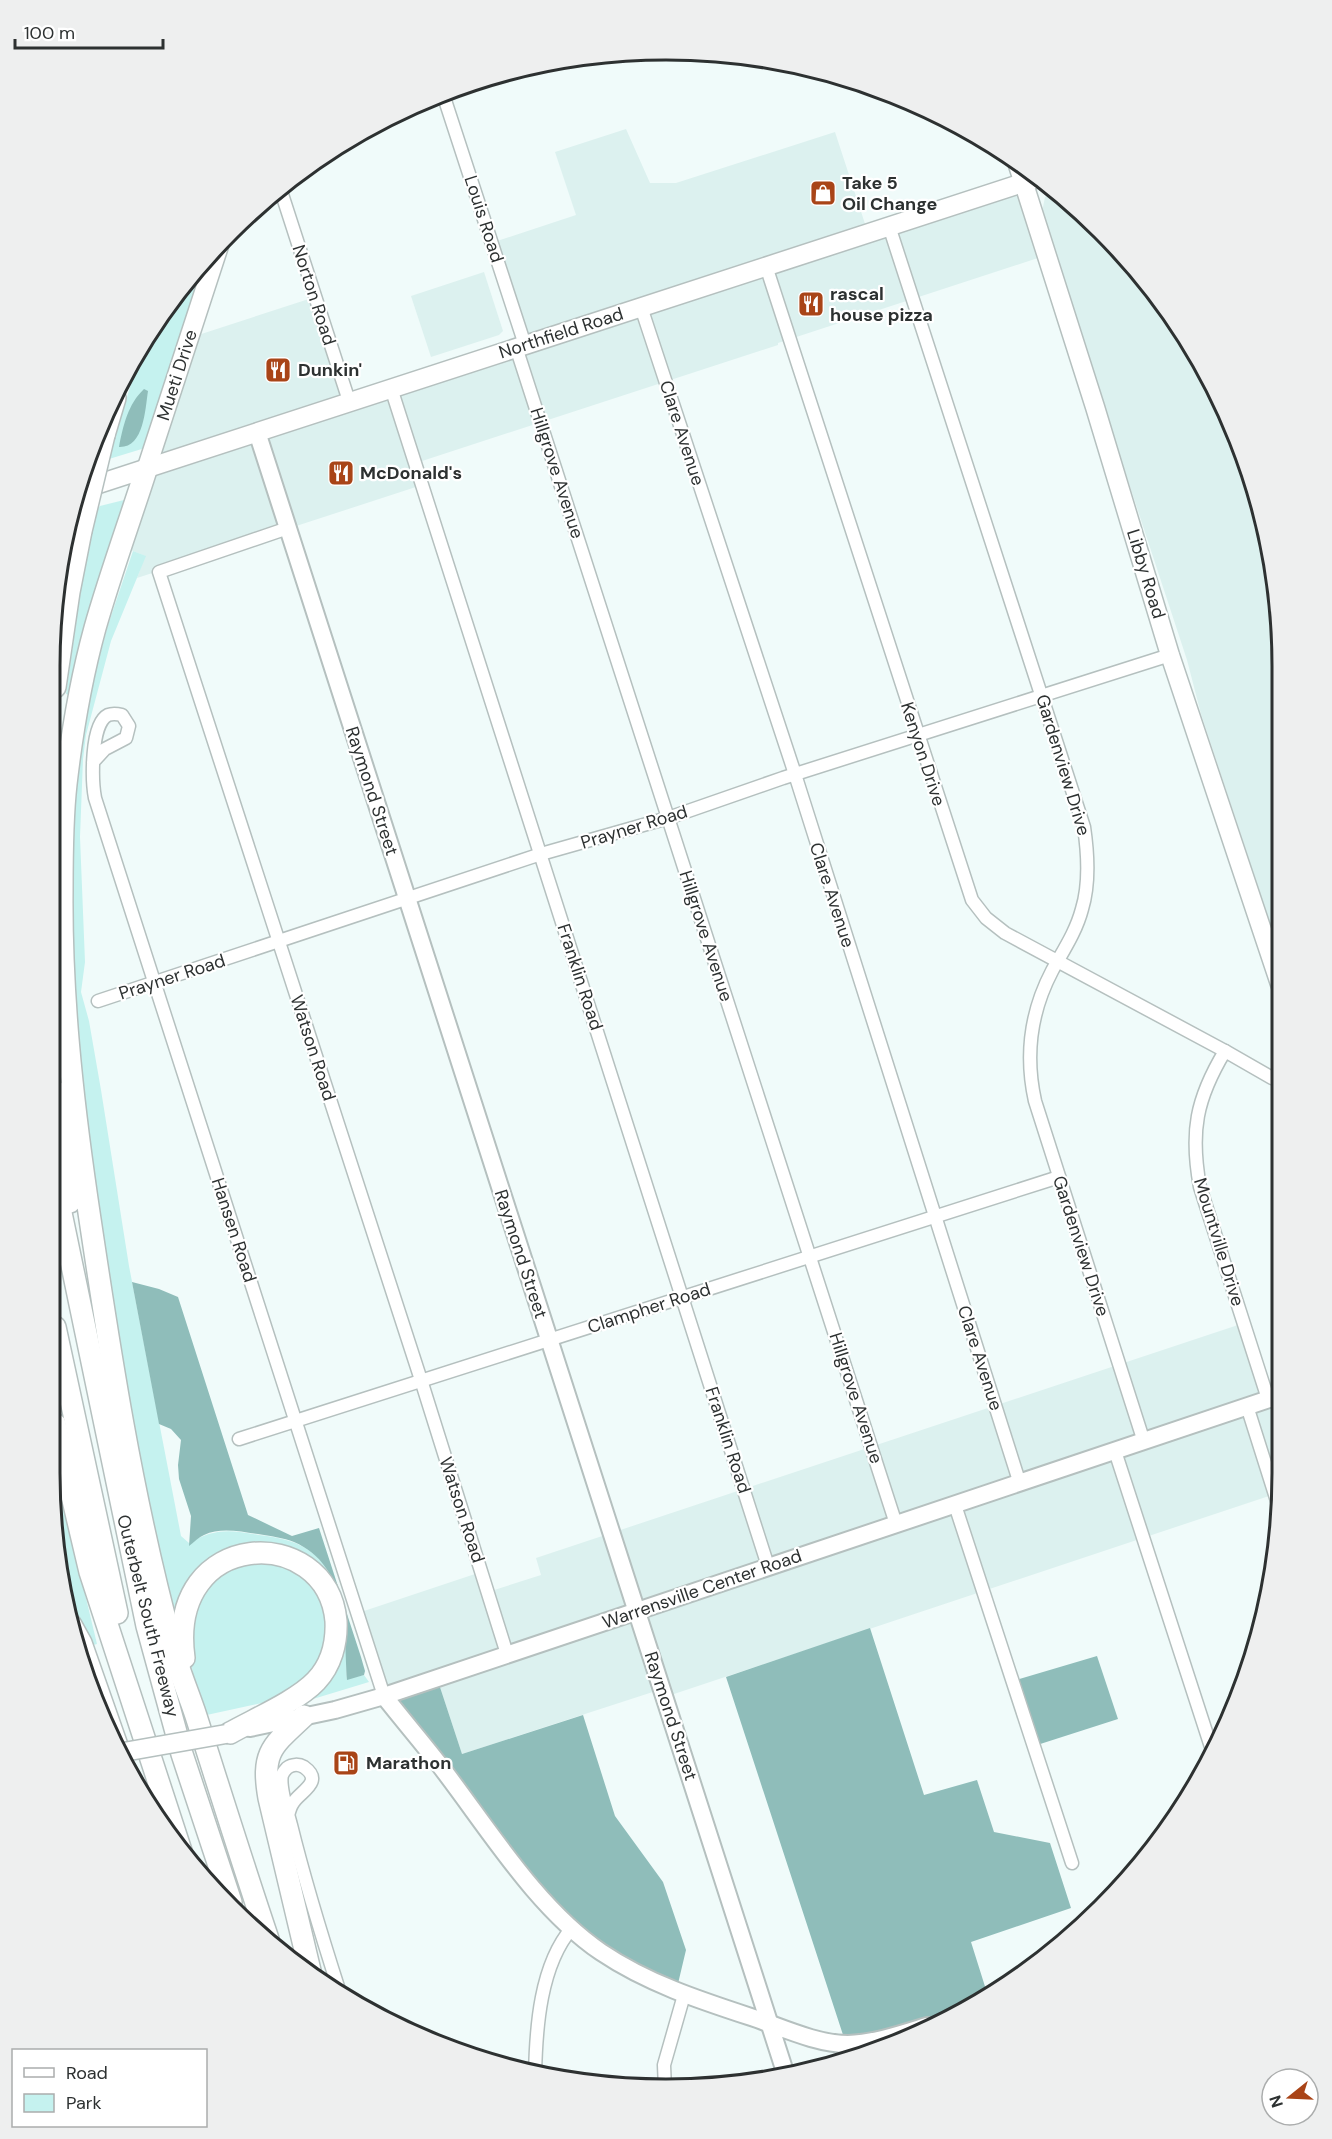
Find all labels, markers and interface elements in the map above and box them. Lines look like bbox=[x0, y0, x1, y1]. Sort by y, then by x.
scale bar bbox=[15, 12, 164, 50]
text: 100 m bbox=[24, 21, 75, 45]
place label: Take 5 Oil Change bbox=[842, 171, 938, 216]
street label: Louis Road bbox=[459, 172, 509, 266]
shop icon: Take 5 Oil Change bbox=[808, 178, 838, 208]
street label: Norton Road bbox=[286, 242, 342, 348]
place label: rascal house pizza bbox=[830, 282, 933, 327]
restaurant icon: rascal house pizza bbox=[796, 289, 826, 319]
street label: Northfield Road bbox=[496, 302, 626, 364]
street label: Mueti Drive bbox=[151, 327, 203, 423]
restaurant icon: Dunkin' bbox=[263, 355, 293, 385]
place label: Dunkin' bbox=[298, 358, 362, 382]
street label: Clare Avenue bbox=[654, 377, 710, 489]
street label: Hillgrove Avenue bbox=[525, 404, 589, 542]
restaurant icon: McDonald's bbox=[326, 458, 356, 488]
place label: McDonald's bbox=[360, 461, 462, 485]
street label: Libby Road bbox=[1121, 526, 1171, 622]
street label: Gardenview Drive bbox=[1030, 692, 1096, 838]
street label: Kenyon Drive bbox=[895, 699, 951, 809]
street label: Raymond Street bbox=[340, 724, 404, 858]
street label: Prayner Road bbox=[578, 799, 690, 855]
street label: Clare Avenue bbox=[804, 839, 860, 951]
street label: Hillgrove Avenue bbox=[674, 867, 738, 1005]
street label: Franklin Road bbox=[551, 921, 609, 1033]
street label: Prayner Road bbox=[116, 949, 228, 1005]
street label: Watson Road bbox=[285, 992, 341, 1104]
street label: Gardenview Drive bbox=[1047, 1173, 1115, 1319]
street label: Hansen Road bbox=[206, 1175, 262, 1285]
street label: Mountville Drive bbox=[1188, 1175, 1250, 1309]
street label: Raymond Street bbox=[489, 1187, 553, 1321]
street label: Clampher Road bbox=[584, 1277, 714, 1339]
street label: Clare Avenue bbox=[952, 1302, 1008, 1414]
street label: Hillgrove Avenue bbox=[824, 1329, 888, 1467]
street label: Franklin Road bbox=[699, 1384, 757, 1496]
street label: Watson Road bbox=[434, 1454, 490, 1566]
street label: Outerbelt South Freeway bbox=[111, 1512, 185, 1720]
street label: Warrensville Center Road bbox=[599, 1544, 805, 1634]
street label: Raymond Street bbox=[639, 1649, 703, 1783]
fuel station icon: Marathon bbox=[331, 1748, 361, 1778]
place label: Marathon bbox=[366, 1751, 451, 1775]
legend bbox=[12, 2049, 207, 2127]
text: Road bbox=[66, 2061, 108, 2085]
north arrow bbox=[1260, 2067, 1320, 2127]
text: Park bbox=[66, 2091, 102, 2115]
text: N bbox=[1264, 2093, 1288, 2110]

